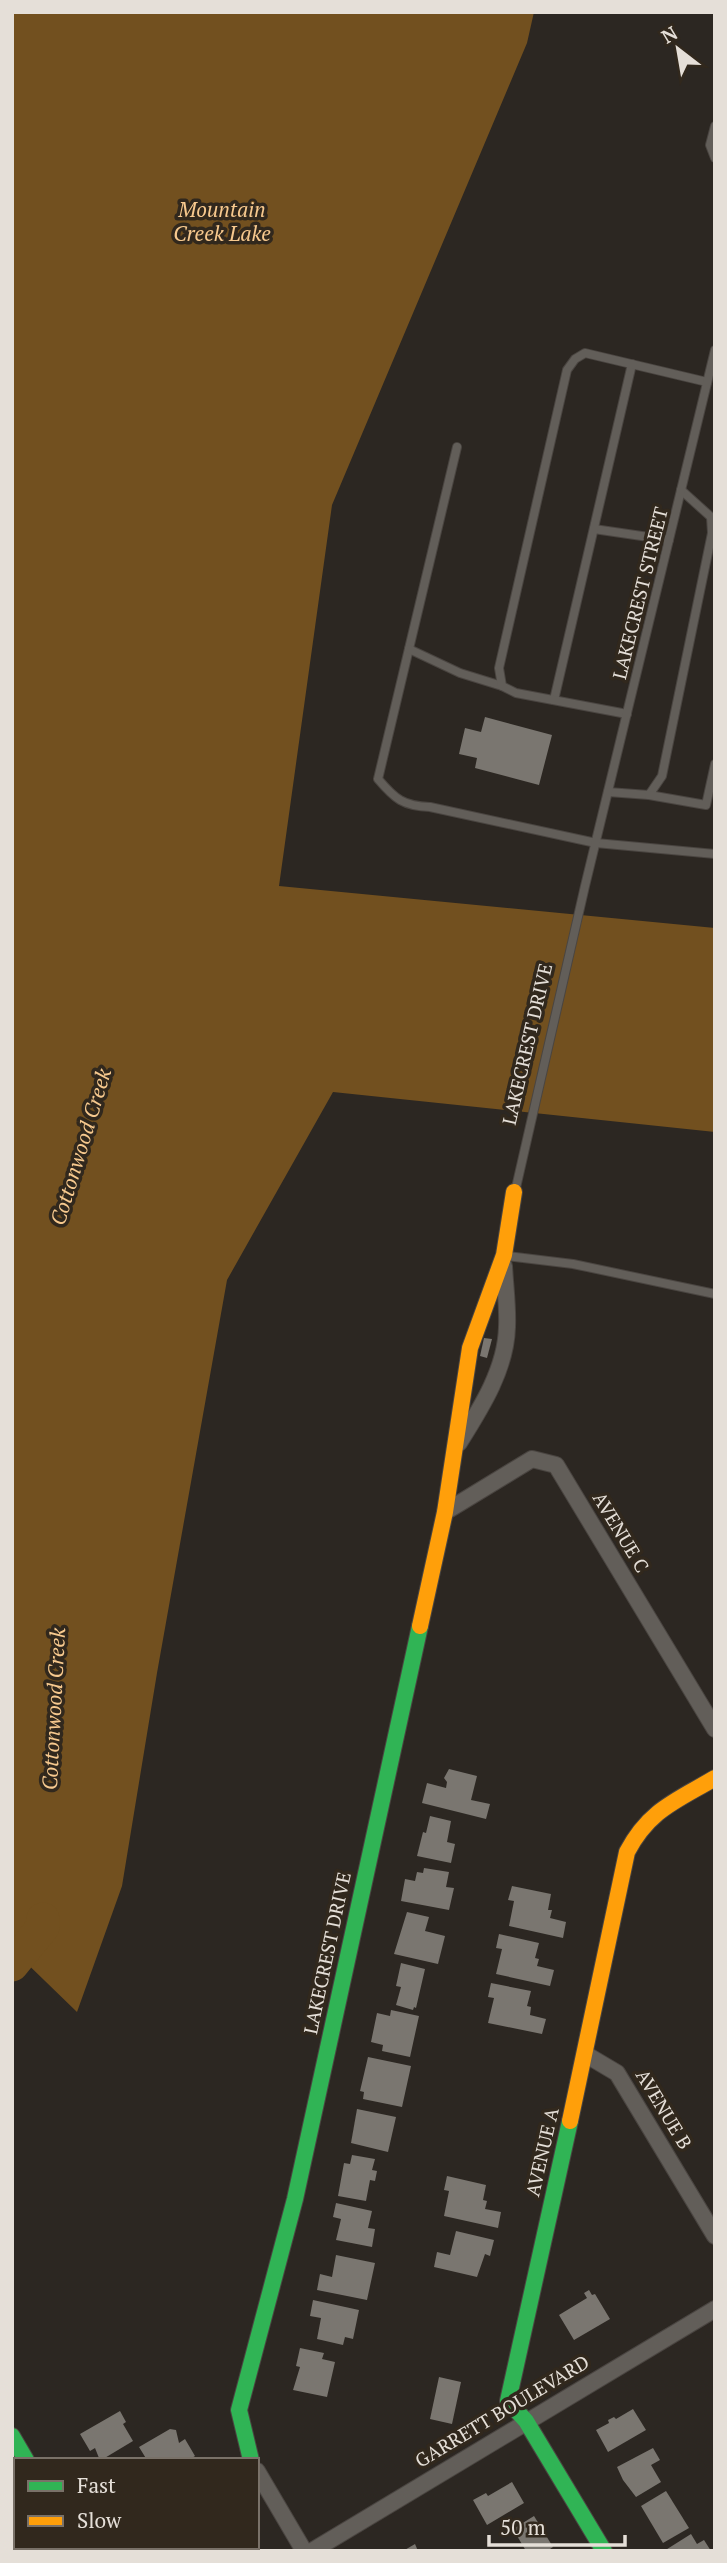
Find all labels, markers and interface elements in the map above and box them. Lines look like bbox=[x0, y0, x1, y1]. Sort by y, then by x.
north arrow bbox=[643, 14, 713, 84]
text: N bbox=[656, 19, 682, 48]
water label: Mountain Creek Lake bbox=[173, 195, 271, 247]
street label: LAKECREST STREET bbox=[606, 504, 673, 682]
street label: LAKECREST DRIVE bbox=[496, 961, 557, 1127]
water label: Cottonwood Creek bbox=[43, 1064, 117, 1229]
street label: AVENUE C bbox=[588, 1487, 655, 1577]
water label: Cottonwood Creek bbox=[35, 1626, 71, 1791]
street label: LAKECREST DRIVE bbox=[297, 1870, 356, 2036]
street label: AVENUE B bbox=[631, 2064, 698, 2153]
street label: AVENUE A bbox=[519, 2105, 564, 2199]
street label: GARRETT BOULEVARD bbox=[410, 2349, 593, 2473]
legend bbox=[14, 2458, 259, 2549]
text: Fast bbox=[77, 2471, 116, 2499]
scale bar bbox=[489, 2504, 626, 2548]
text: Slow bbox=[77, 2506, 122, 2534]
text: 50 m bbox=[500, 2513, 546, 2541]

